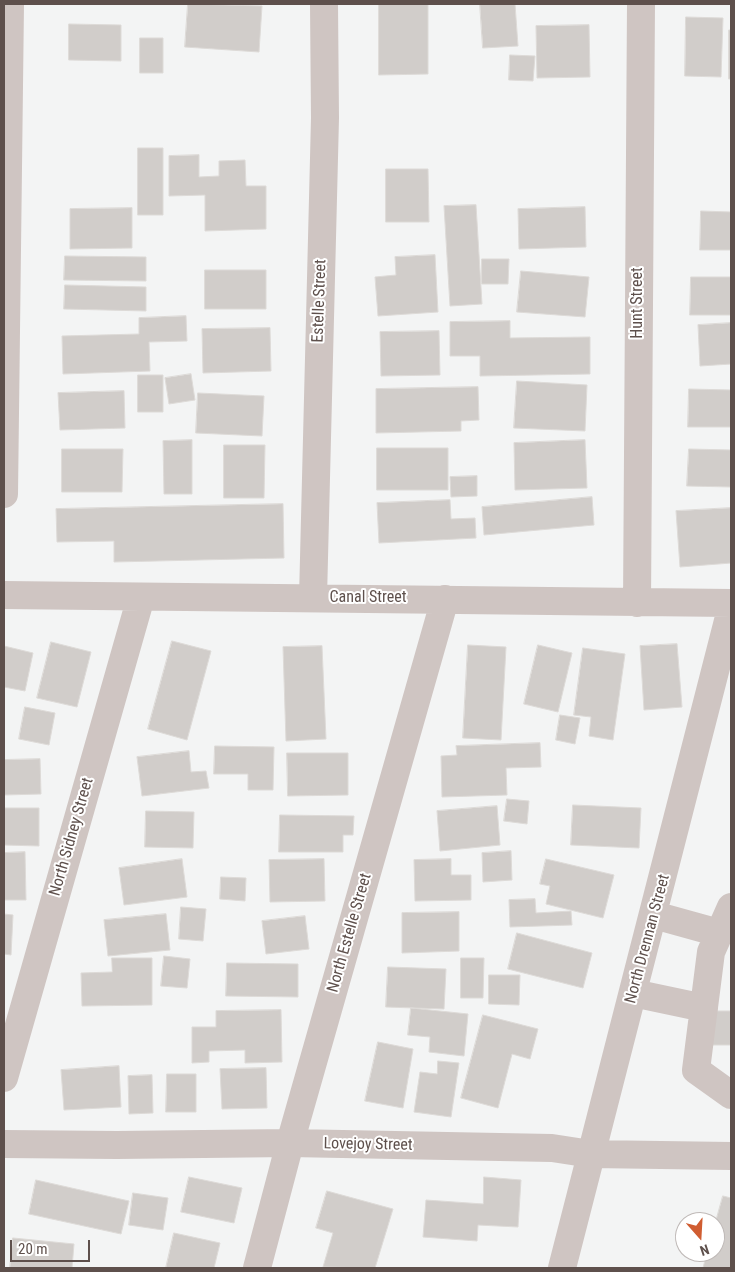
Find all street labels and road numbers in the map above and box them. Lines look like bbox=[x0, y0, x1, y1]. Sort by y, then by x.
street label: Estelle Street bbox=[309, 259, 331, 343]
street label: Hunt Street bbox=[628, 267, 648, 339]
street label: Canal Street bbox=[330, 588, 406, 608]
street label: North Sidney Street bbox=[46, 776, 98, 898]
street label: North Estelle Street bbox=[324, 871, 376, 995]
street label: North Drennan Street bbox=[622, 872, 674, 1006]
street label: Lovejoy Street bbox=[323, 1135, 413, 1155]

